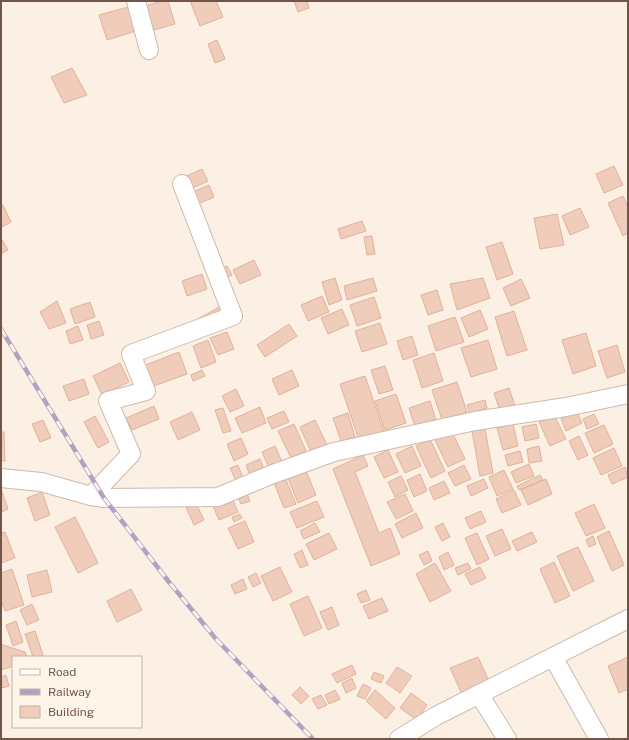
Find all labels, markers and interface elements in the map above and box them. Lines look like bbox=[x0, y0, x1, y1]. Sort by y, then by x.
legend bbox=[12, 656, 142, 728]
text: Road bbox=[48, 665, 76, 679]
text: Railway bbox=[48, 685, 92, 699]
text: Building bbox=[48, 705, 94, 719]

